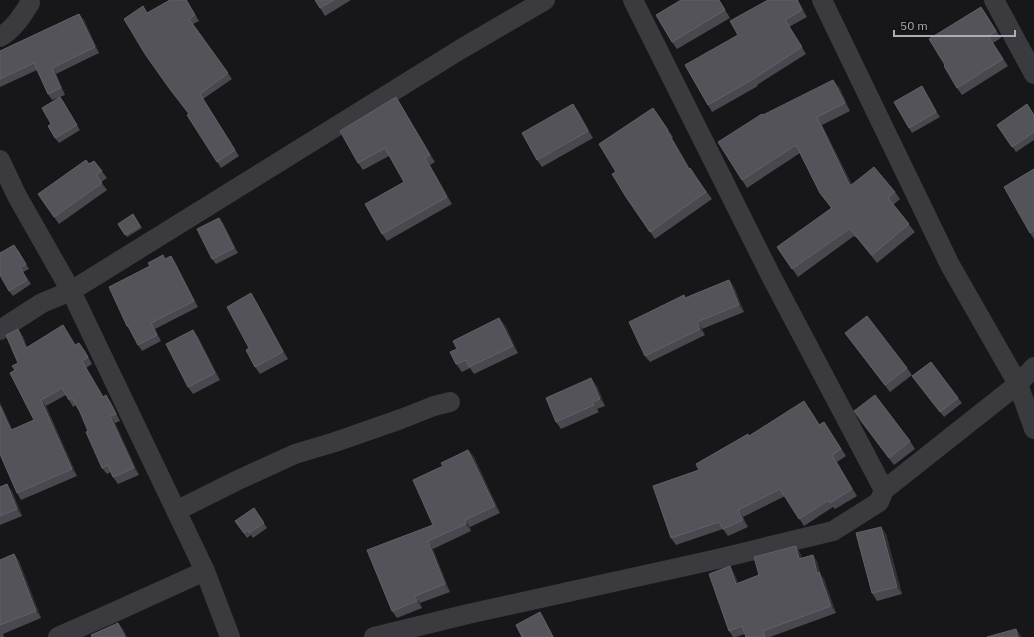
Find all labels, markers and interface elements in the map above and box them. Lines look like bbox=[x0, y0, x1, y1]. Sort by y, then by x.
scale bar bbox=[894, 12, 1015, 38]
text: 50 m bbox=[900, 18, 928, 33]

